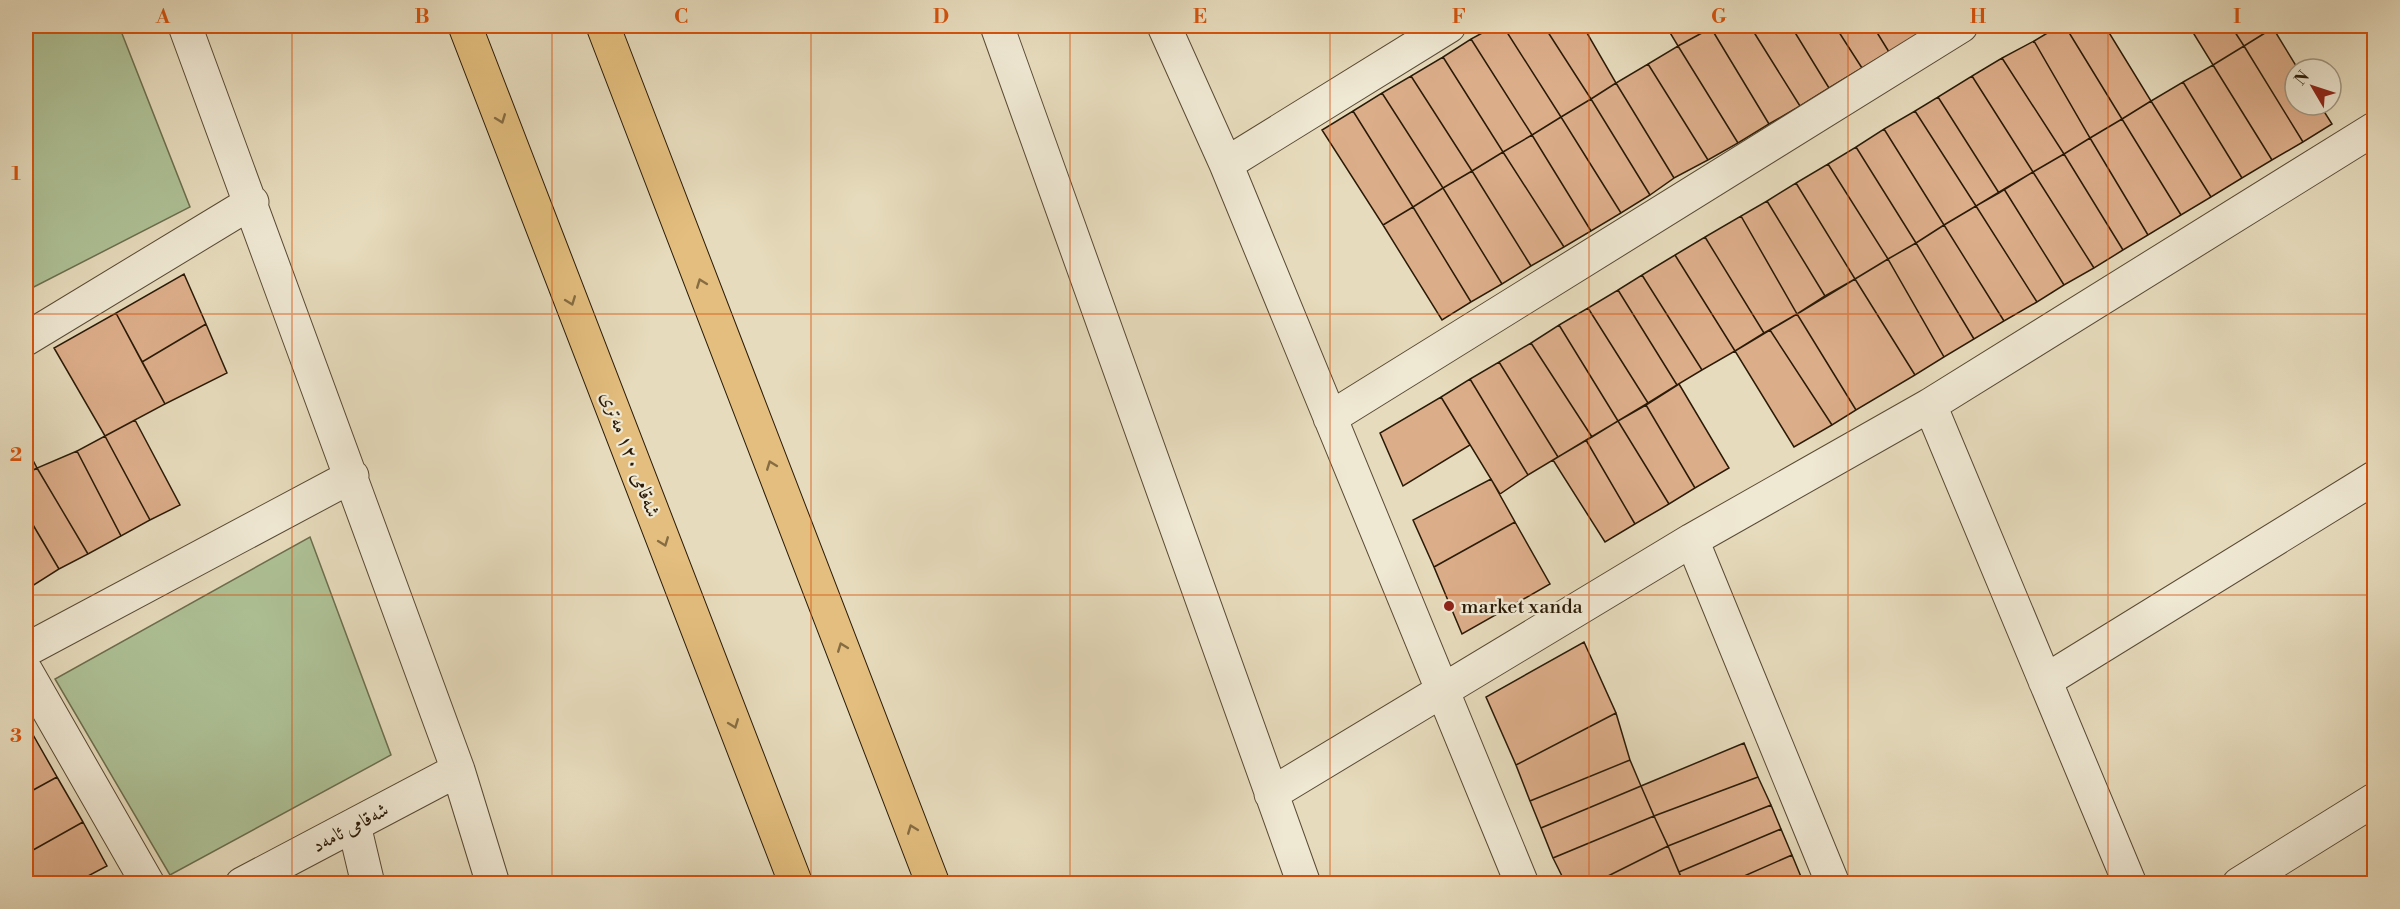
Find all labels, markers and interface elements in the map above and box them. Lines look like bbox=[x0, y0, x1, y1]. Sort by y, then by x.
text: A bbox=[155, 5, 171, 30]
text: B bbox=[414, 5, 430, 30]
text: C bbox=[674, 5, 688, 30]
text: D bbox=[933, 5, 949, 30]
text: E bbox=[1193, 5, 1207, 30]
text: F bbox=[1452, 5, 1466, 30]
text: G bbox=[1711, 5, 1727, 30]
text: H bbox=[1970, 5, 1987, 30]
text: I bbox=[2233, 5, 2241, 30]
north arrow bbox=[2283, 57, 2343, 117]
text: N bbox=[2290, 67, 2314, 89]
one-way arrow bbox=[494, 113, 506, 124]
text: 1 bbox=[11, 162, 21, 187]
one-way arrow bbox=[696, 279, 708, 290]
one-way arrow bbox=[564, 295, 577, 306]
street label: شەقامی ١٢٠ مەتری bbox=[594, 388, 665, 521]
text: 2 bbox=[10, 443, 22, 468]
one-way arrow bbox=[766, 460, 779, 471]
one-way arrow bbox=[657, 536, 670, 547]
place label: market xanda bbox=[1461, 595, 1584, 620]
marker: market xanda bbox=[1442, 599, 1456, 613]
one-way arrow bbox=[837, 642, 849, 653]
one-way arrow bbox=[727, 718, 740, 728]
text: 3 bbox=[10, 724, 22, 749]
street label: شەقامی ئامەد bbox=[308, 798, 393, 859]
one-way arrow bbox=[907, 824, 919, 835]

